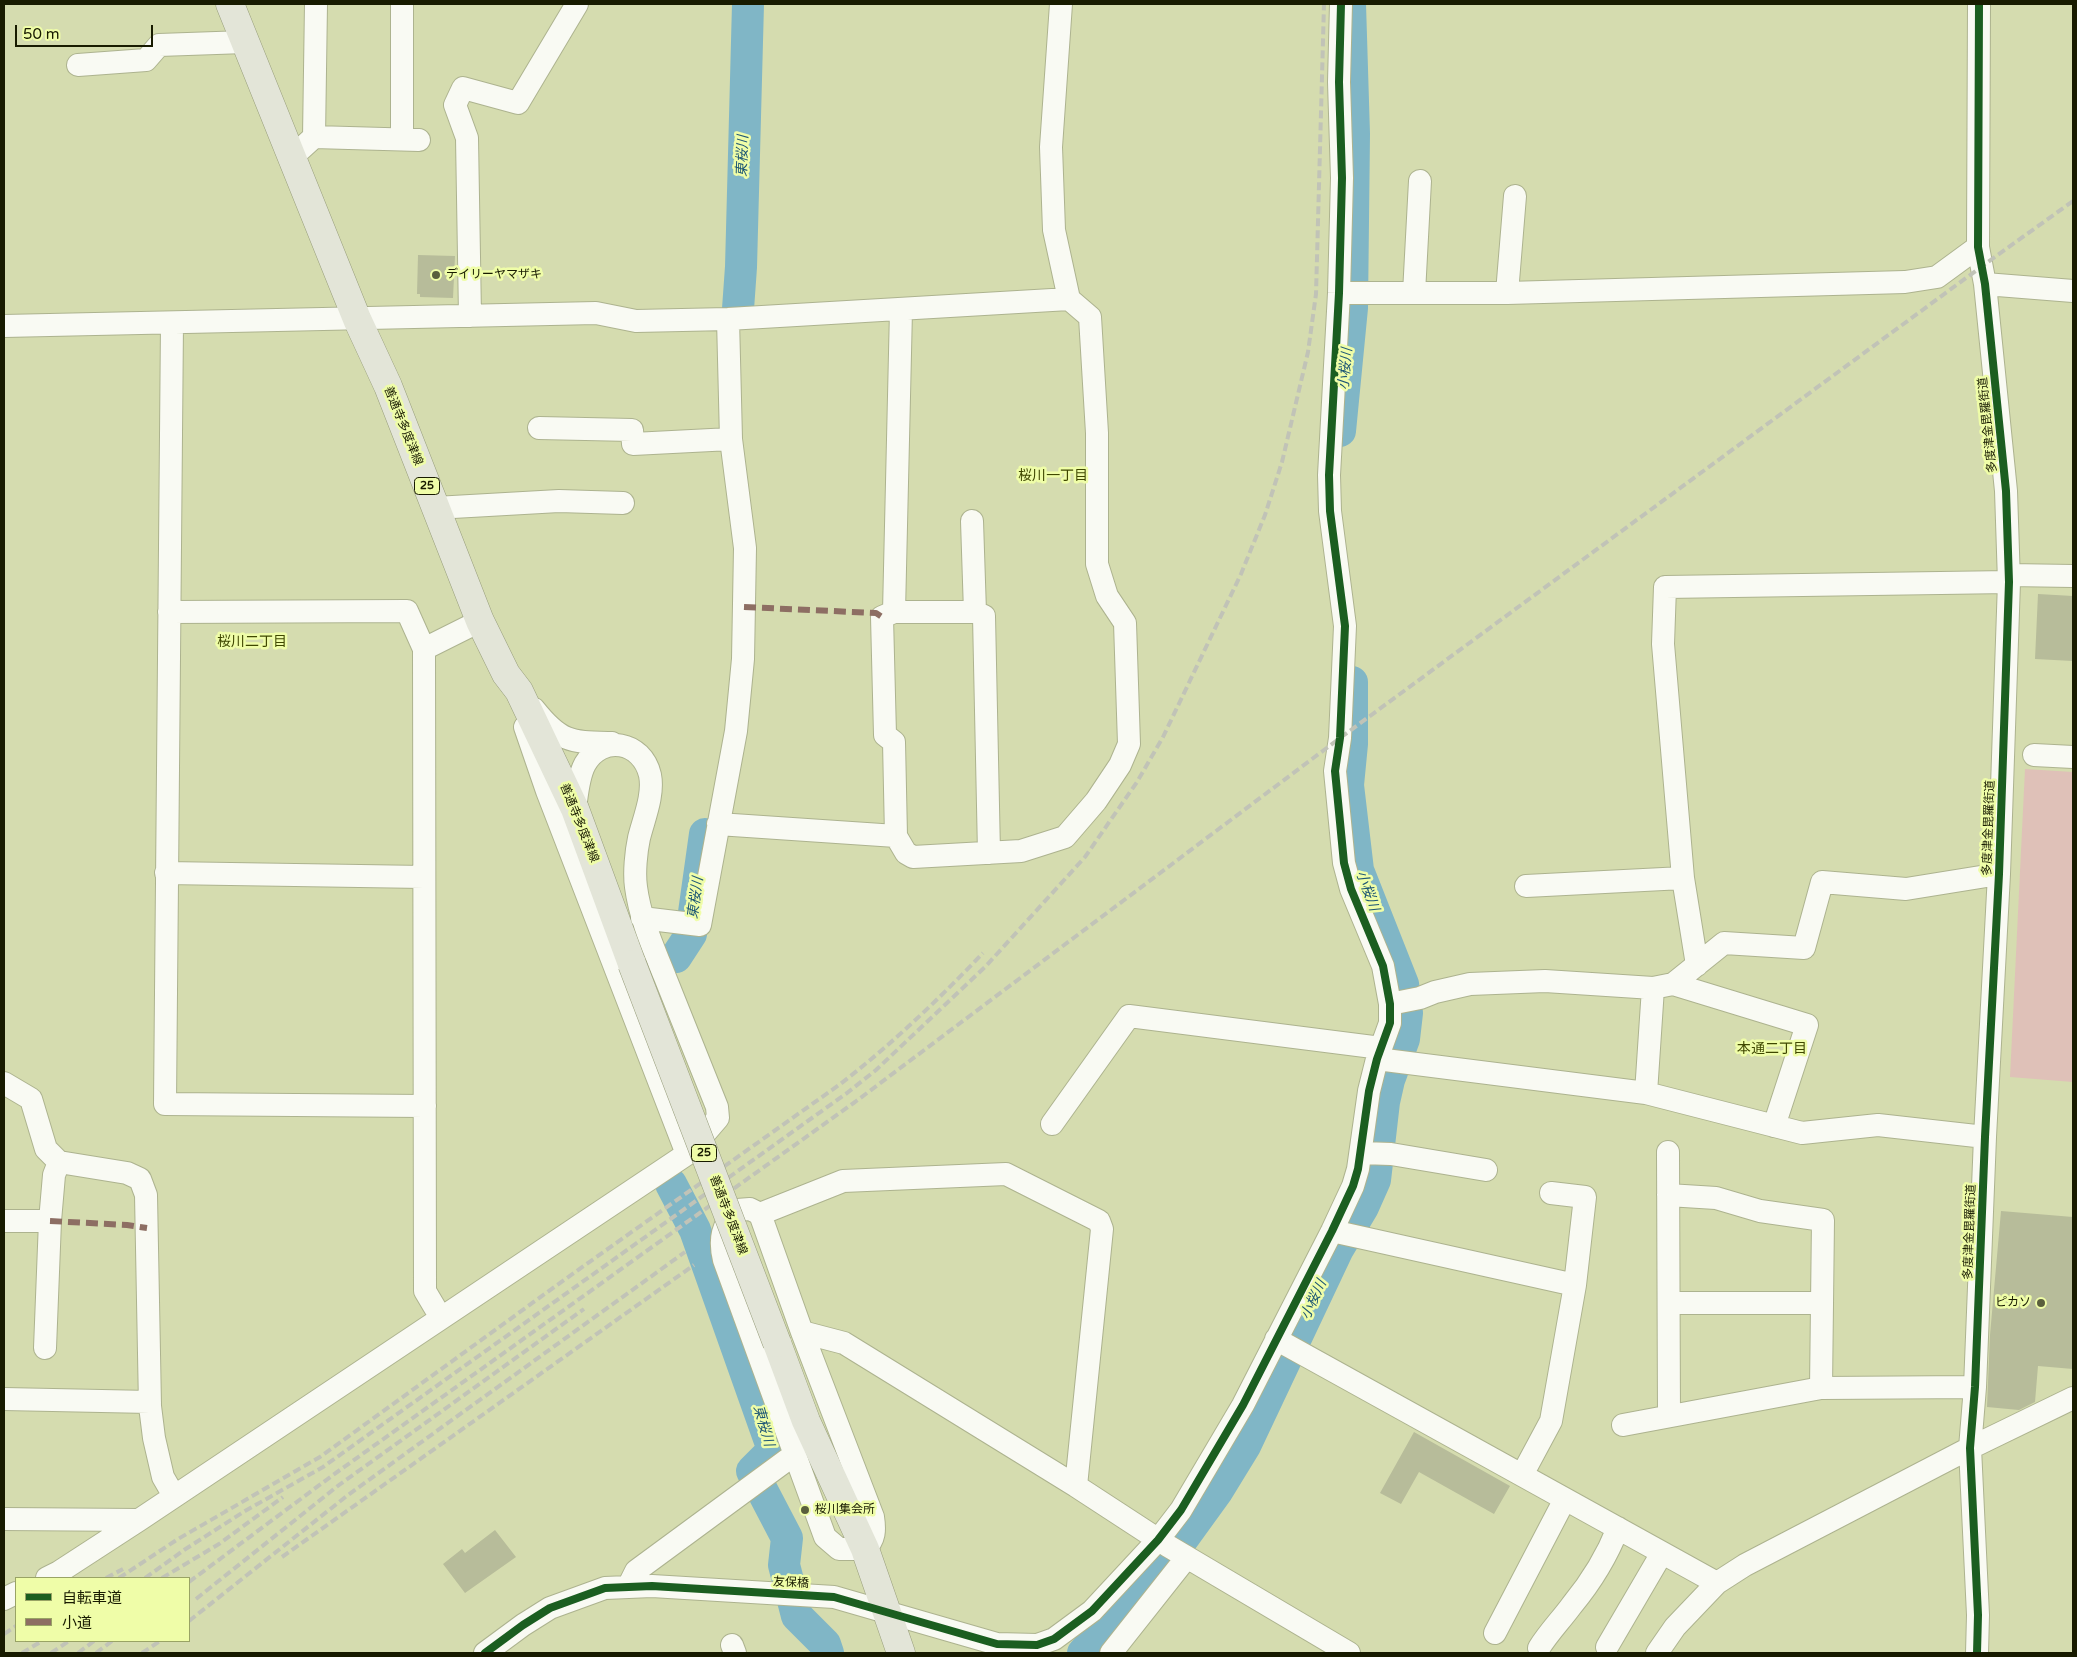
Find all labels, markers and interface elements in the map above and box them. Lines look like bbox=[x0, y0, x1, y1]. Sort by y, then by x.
scale bar bbox=[18, 15, 155, 47]
text: 50 m bbox=[23, 25, 60, 43]
water label: 東桜川 bbox=[734, 135, 752, 177]
place label: デイリーヤマザキ bbox=[446, 268, 542, 282]
marker: デイリーヤマザキ bbox=[430, 269, 442, 281]
water label: 小桜川 bbox=[1336, 347, 1356, 391]
street label: 多度津金毘羅街道 bbox=[1976, 377, 2000, 473]
street label: 善通寺多度津線 bbox=[381, 384, 425, 468]
district label: 桜川一丁目 bbox=[1018, 468, 1088, 484]
road number: 25 bbox=[414, 478, 440, 494]
district label: 桜川二丁目 bbox=[217, 634, 287, 650]
street label: 多度津金毘羅街道 bbox=[1980, 780, 1998, 876]
street label: 善通寺多度津線 bbox=[557, 781, 601, 865]
water label: 小桜川 bbox=[1352, 868, 1382, 914]
water label: 東桜川 bbox=[685, 876, 707, 920]
district label: 本通二丁目 bbox=[1737, 1041, 1807, 1057]
road number: 25 bbox=[692, 1144, 716, 1162]
street label: 善通寺多度津線 bbox=[706, 1173, 750, 1257]
street label: 多度津金毘羅街道 bbox=[1961, 1184, 1979, 1280]
water label: 小桜川 bbox=[1298, 1277, 1330, 1323]
place label: ピカソ bbox=[1995, 1296, 2031, 1310]
marker: ピカソ bbox=[2035, 1297, 2047, 1309]
water label: 東桜川 bbox=[749, 1403, 777, 1449]
place label: 桜川集会所 bbox=[815, 1503, 875, 1517]
marker: 桜川集会所 bbox=[799, 1504, 811, 1516]
street label: 友保橋 bbox=[773, 1575, 809, 1591]
legend bbox=[15, 1577, 190, 1642]
text: 自転車道 bbox=[62, 1589, 122, 1607]
text: 小道 bbox=[62, 1614, 92, 1632]

